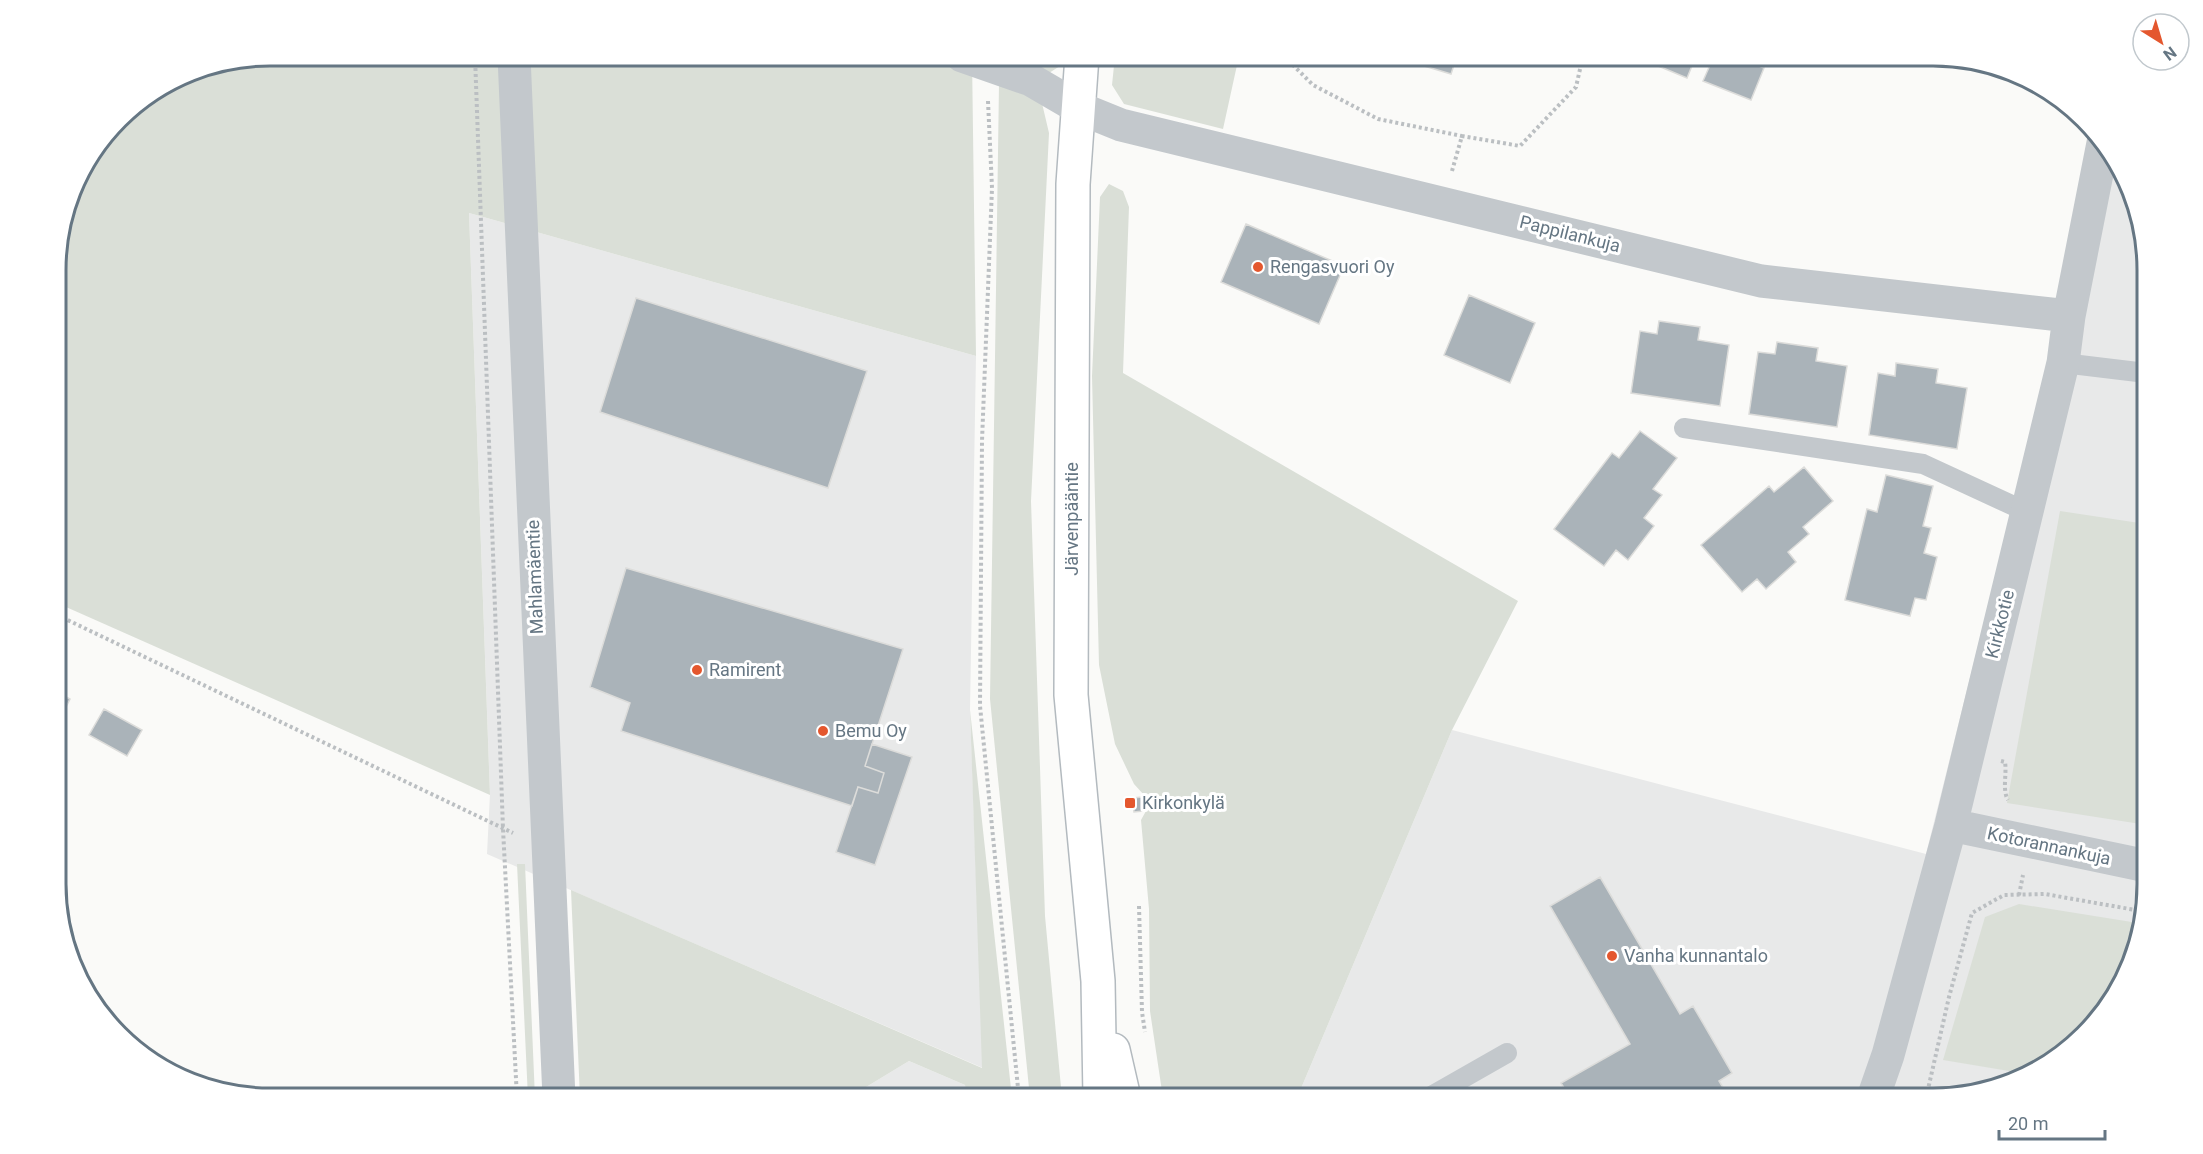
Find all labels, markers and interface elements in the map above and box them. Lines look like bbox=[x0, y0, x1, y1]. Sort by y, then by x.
north arrow bbox=[2131, 12, 2191, 72]
text: N bbox=[2159, 43, 2180, 65]
street label: Pappilankuja bbox=[1518, 211, 1623, 256]
place label: Rengasvuori Oy bbox=[1270, 256, 1395, 277]
marker: Rengasvuori Oy bbox=[1251, 260, 1265, 274]
street label: Järvenpääntie bbox=[1061, 462, 1082, 576]
street label: Mahlamäentie bbox=[522, 519, 547, 635]
street label: Kirkkotie bbox=[1981, 587, 2018, 660]
place label: Ramirent bbox=[709, 659, 781, 680]
marker: Ramirent bbox=[690, 663, 704, 677]
place label: Bemu Oy bbox=[835, 720, 907, 741]
marker: Bemu Oy bbox=[816, 724, 830, 738]
place label: Kirkonkylä bbox=[1142, 792, 1225, 813]
marker: Kirkonkylä bbox=[1123, 796, 1137, 810]
street label: Kotorannankuja bbox=[1985, 822, 2113, 869]
place label: Vanha kunnantalo bbox=[1624, 945, 1768, 966]
marker: Vanha kunnantalo bbox=[1605, 949, 1619, 963]
scale bar bbox=[1999, 1103, 2106, 1141]
text: 20 m bbox=[2008, 1113, 2048, 1134]

